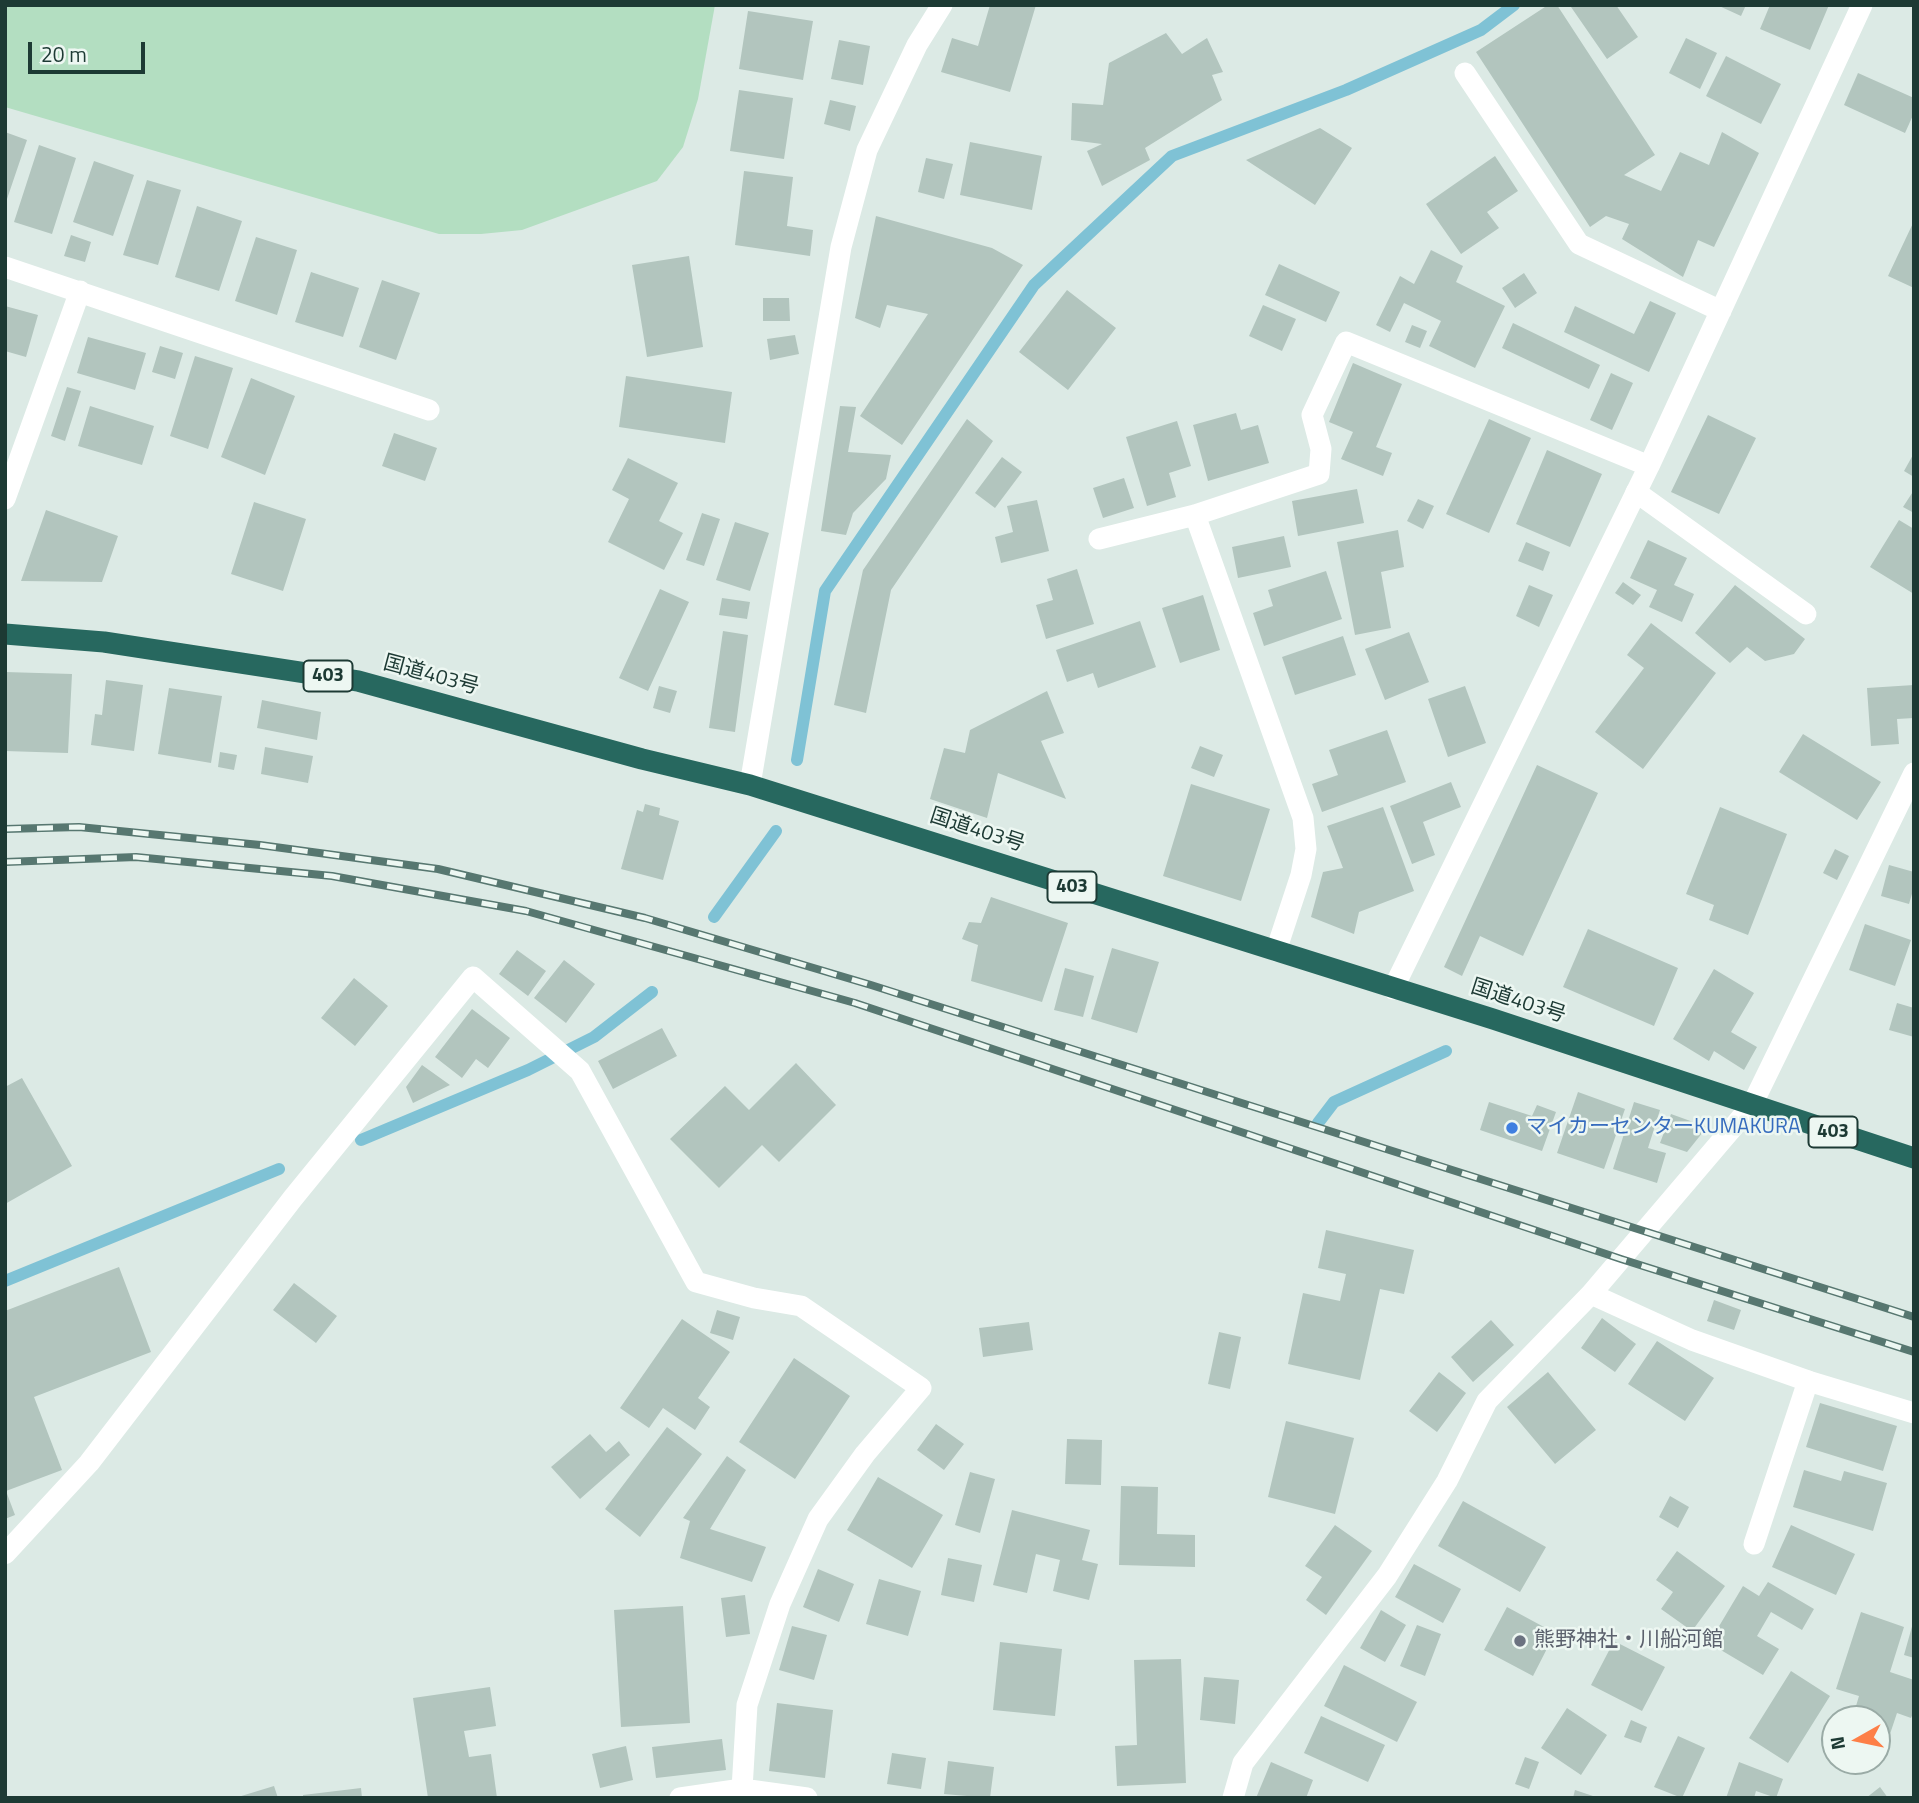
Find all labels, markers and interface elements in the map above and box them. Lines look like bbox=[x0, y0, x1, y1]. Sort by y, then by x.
scale bar bbox=[32, 28, 149, 72]
text: 20 m bbox=[41, 38, 87, 70]
street label: 国道403号 bbox=[380, 651, 482, 701]
road number: 403 bbox=[304, 660, 352, 692]
street label: 国道403号 bbox=[926, 804, 1028, 858]
road number: 403 bbox=[1048, 872, 1096, 902]
street label: 国道403号 bbox=[1467, 975, 1569, 1029]
place label: マイカーセンターKUMAKURA bbox=[1526, 1115, 1800, 1141]
road number: 403 bbox=[1808, 1116, 1857, 1148]
marker: マイカーセンターKUMAKURA bbox=[1504, 1120, 1520, 1136]
place label: 熊野神社・川船河館 bbox=[1534, 1628, 1723, 1654]
marker: 熊野神社・川船河館 bbox=[1512, 1633, 1528, 1649]
north arrow bbox=[1821, 1705, 1891, 1775]
text: N bbox=[1821, 1734, 1852, 1752]

